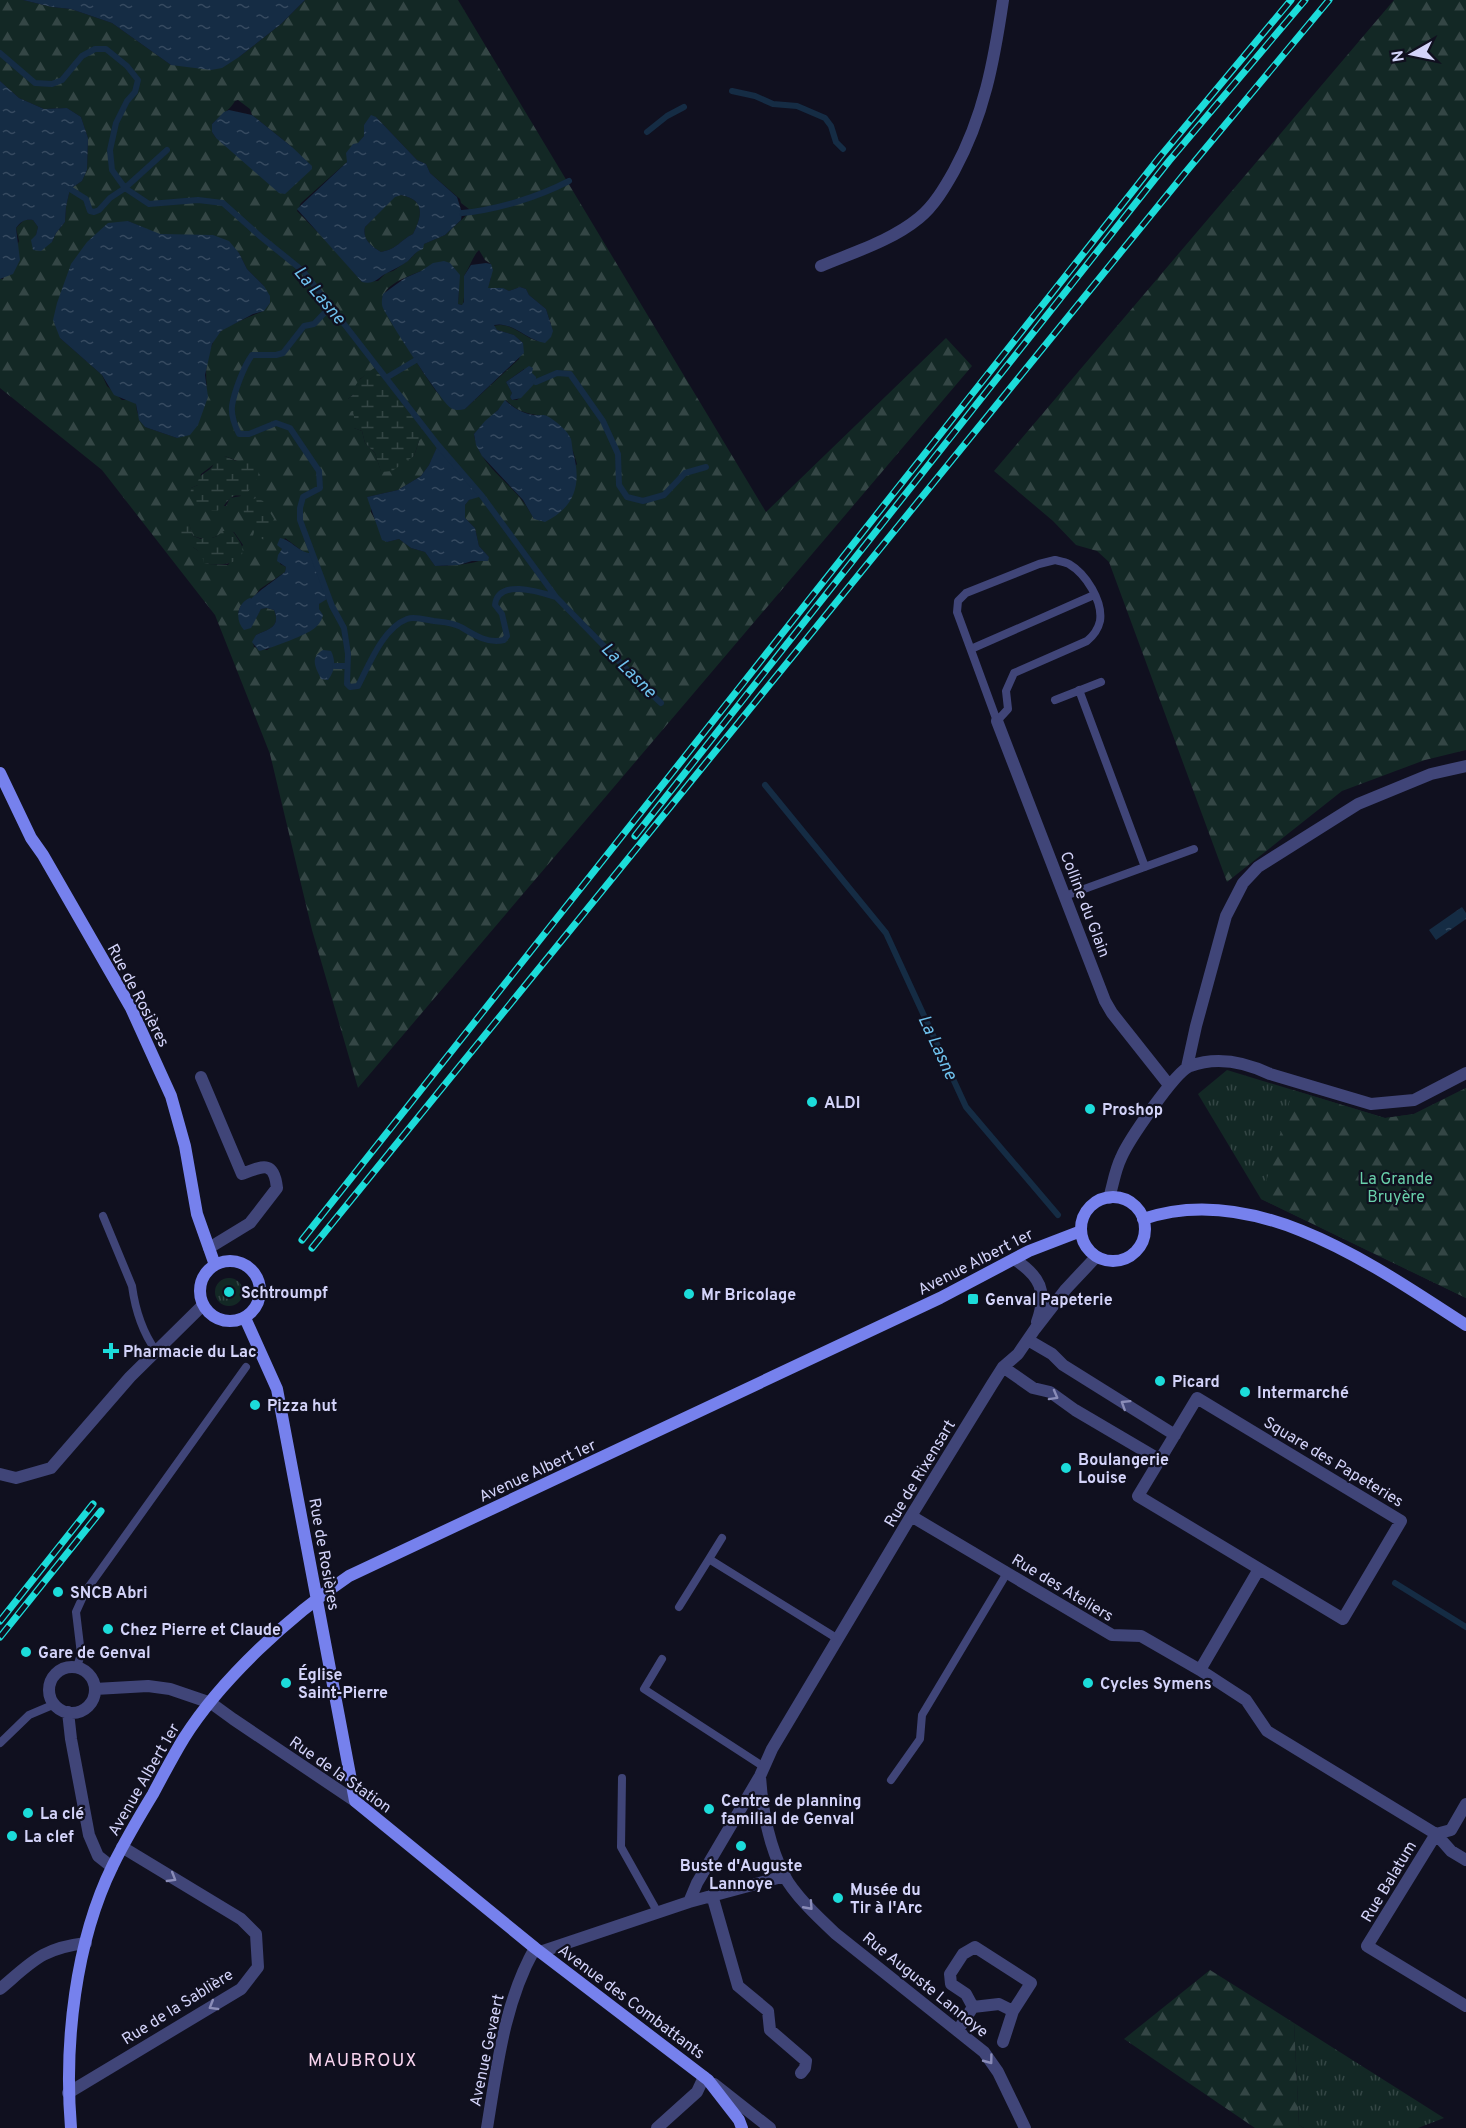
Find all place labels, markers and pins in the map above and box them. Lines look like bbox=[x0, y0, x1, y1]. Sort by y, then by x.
place label: ALDI bbox=[824, 1094, 860, 1114]
marker: ALDI bbox=[805, 1095, 819, 1109]
place label: Proshop bbox=[1102, 1101, 1163, 1121]
marker: Proshop bbox=[1083, 1102, 1097, 1116]
place label: Schtroumpf bbox=[241, 1284, 328, 1304]
marker: Schtroumpf bbox=[222, 1285, 236, 1299]
place label: Mr Bricolage bbox=[701, 1286, 796, 1306]
marker: Mr Bricolage bbox=[682, 1287, 696, 1301]
place label: Genval Papeterie bbox=[985, 1291, 1113, 1311]
marker: Genval Papeterie bbox=[966, 1292, 980, 1306]
place label: Pharmacie du Lac bbox=[123, 1343, 257, 1363]
marker: Pharmacie du Lac bbox=[104, 1344, 118, 1358]
place label: Picard bbox=[1172, 1373, 1220, 1393]
marker: Picard bbox=[1153, 1374, 1167, 1388]
place label: Intermarché bbox=[1257, 1384, 1349, 1404]
marker: Intermarché bbox=[1238, 1385, 1252, 1399]
place label: Pizza hut bbox=[267, 1397, 337, 1417]
marker: Pizza hut bbox=[248, 1398, 262, 1412]
place label: Boulangerie Louise bbox=[1078, 1451, 1169, 1489]
marker: Boulangerie Louise bbox=[1059, 1461, 1073, 1475]
place label: SNCB Abri bbox=[70, 1584, 147, 1604]
marker: SNCB Abri bbox=[51, 1585, 65, 1599]
place label: Chez Pierre et Claude bbox=[120, 1621, 281, 1641]
marker: Chez Pierre et Claude bbox=[101, 1622, 115, 1636]
place label: Gare de Genval bbox=[38, 1644, 151, 1664]
marker: Gare de Genval bbox=[19, 1645, 33, 1659]
place label: Église Saint-Pierre bbox=[298, 1664, 388, 1704]
place label: Cycles Symens bbox=[1100, 1675, 1212, 1695]
marker: Église Saint-Pierre bbox=[279, 1676, 293, 1690]
marker: Cycles Symens bbox=[1081, 1676, 1095, 1690]
place label: Centre de planning familial de Genval bbox=[721, 1792, 862, 1830]
marker: Centre de planning familial de Genval bbox=[702, 1802, 716, 1816]
place label: La clé bbox=[40, 1805, 84, 1825]
marker: La clé bbox=[21, 1806, 35, 1820]
place label: La clef bbox=[24, 1828, 74, 1848]
marker: La clef bbox=[5, 1829, 19, 1843]
marker: Buste d'Auguste Lannoye bbox=[734, 1839, 748, 1853]
place label: Buste d'Auguste Lannoye bbox=[680, 1857, 802, 1895]
place label: Musée du Tir à l'Arc bbox=[850, 1881, 923, 1919]
marker: Musée du Tir à l'Arc bbox=[831, 1891, 845, 1905]

